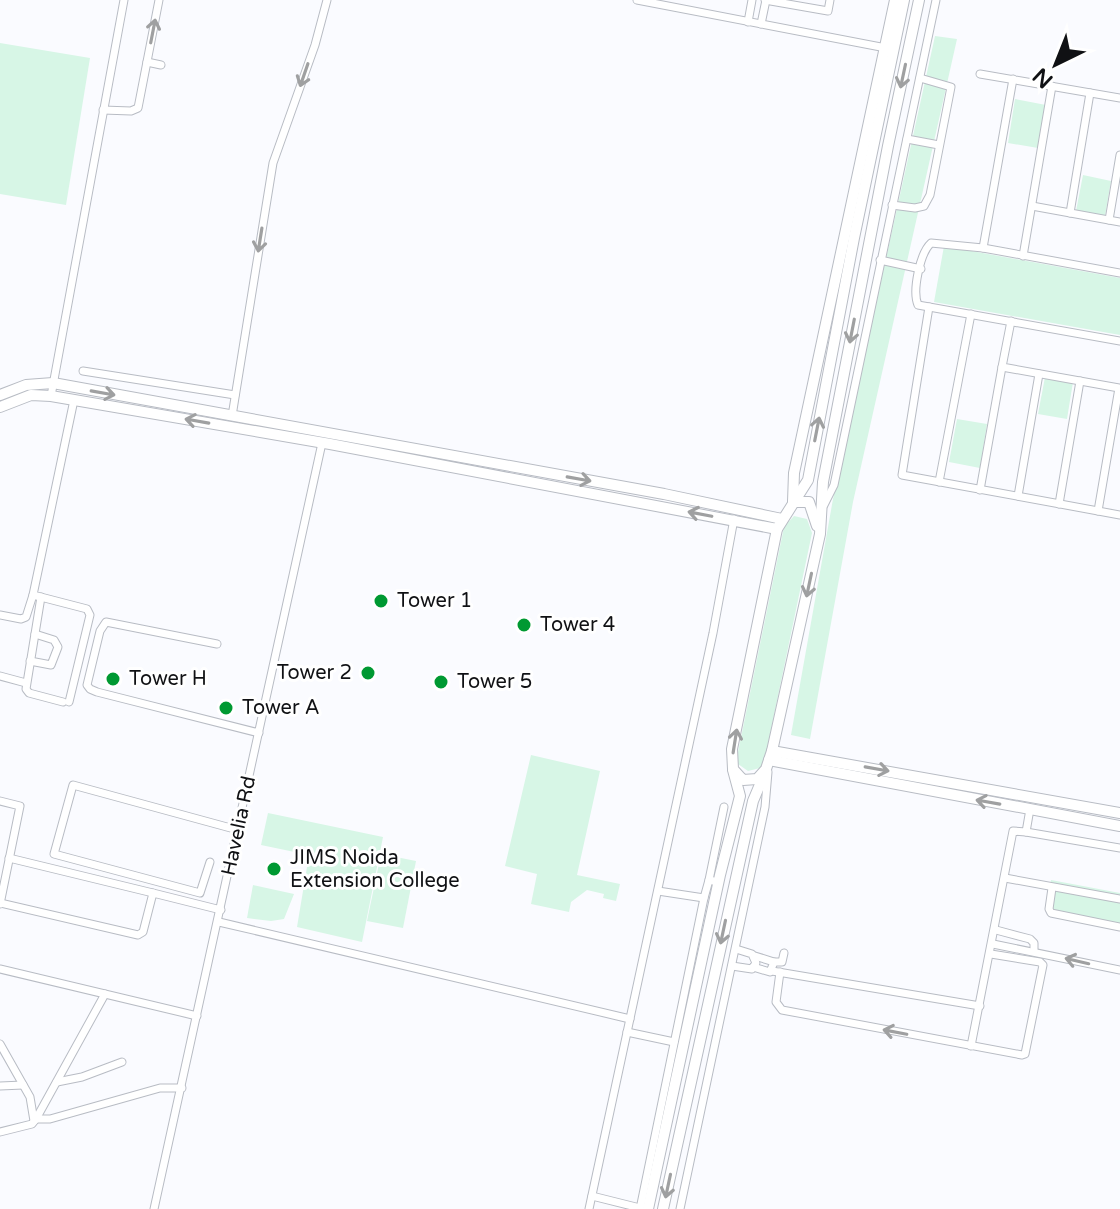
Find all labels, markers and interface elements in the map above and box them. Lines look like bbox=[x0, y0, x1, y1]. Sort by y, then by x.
one-way arrow bbox=[146, 19, 161, 44]
north arrow bbox=[1016, 24, 1096, 104]
one-way arrow bbox=[296, 62, 311, 87]
text: N bbox=[1028, 62, 1058, 93]
one-way arrow bbox=[895, 63, 910, 89]
one-way arrow bbox=[252, 227, 267, 253]
one-way arrow bbox=[843, 318, 858, 343]
one-way arrow bbox=[90, 386, 115, 401]
one-way arrow bbox=[184, 413, 210, 428]
one-way arrow bbox=[811, 417, 826, 443]
one-way arrow bbox=[566, 473, 591, 488]
one-way arrow bbox=[688, 505, 713, 520]
one-way arrow bbox=[801, 571, 816, 597]
place label: Tower 1 bbox=[397, 589, 472, 613]
marker: Tower 1 bbox=[372, 592, 390, 610]
place label: Tower 4 bbox=[540, 613, 615, 637]
marker: Tower 4 bbox=[515, 616, 533, 634]
place label: Tower 2 bbox=[277, 661, 352, 685]
marker: Tower 2 bbox=[359, 664, 377, 682]
place label: Tower H bbox=[129, 667, 207, 691]
marker: Tower H bbox=[104, 670, 122, 688]
place label: Tower 5 bbox=[457, 670, 532, 694]
marker: Tower 5 bbox=[432, 673, 450, 691]
place label: Tower A bbox=[242, 696, 320, 720]
marker: Tower A bbox=[217, 699, 235, 717]
one-way arrow bbox=[728, 729, 743, 754]
one-way arrow bbox=[863, 763, 889, 778]
street label: Havelia Rd bbox=[217, 774, 261, 878]
one-way arrow bbox=[976, 793, 1001, 808]
place label: JIMS Noida Extension College bbox=[290, 846, 460, 893]
marker: JIMS Noida Extension College bbox=[265, 860, 283, 878]
one-way arrow bbox=[715, 919, 730, 944]
one-way arrow bbox=[1065, 953, 1090, 968]
one-way arrow bbox=[883, 1023, 908, 1038]
one-way arrow bbox=[660, 1173, 675, 1198]

